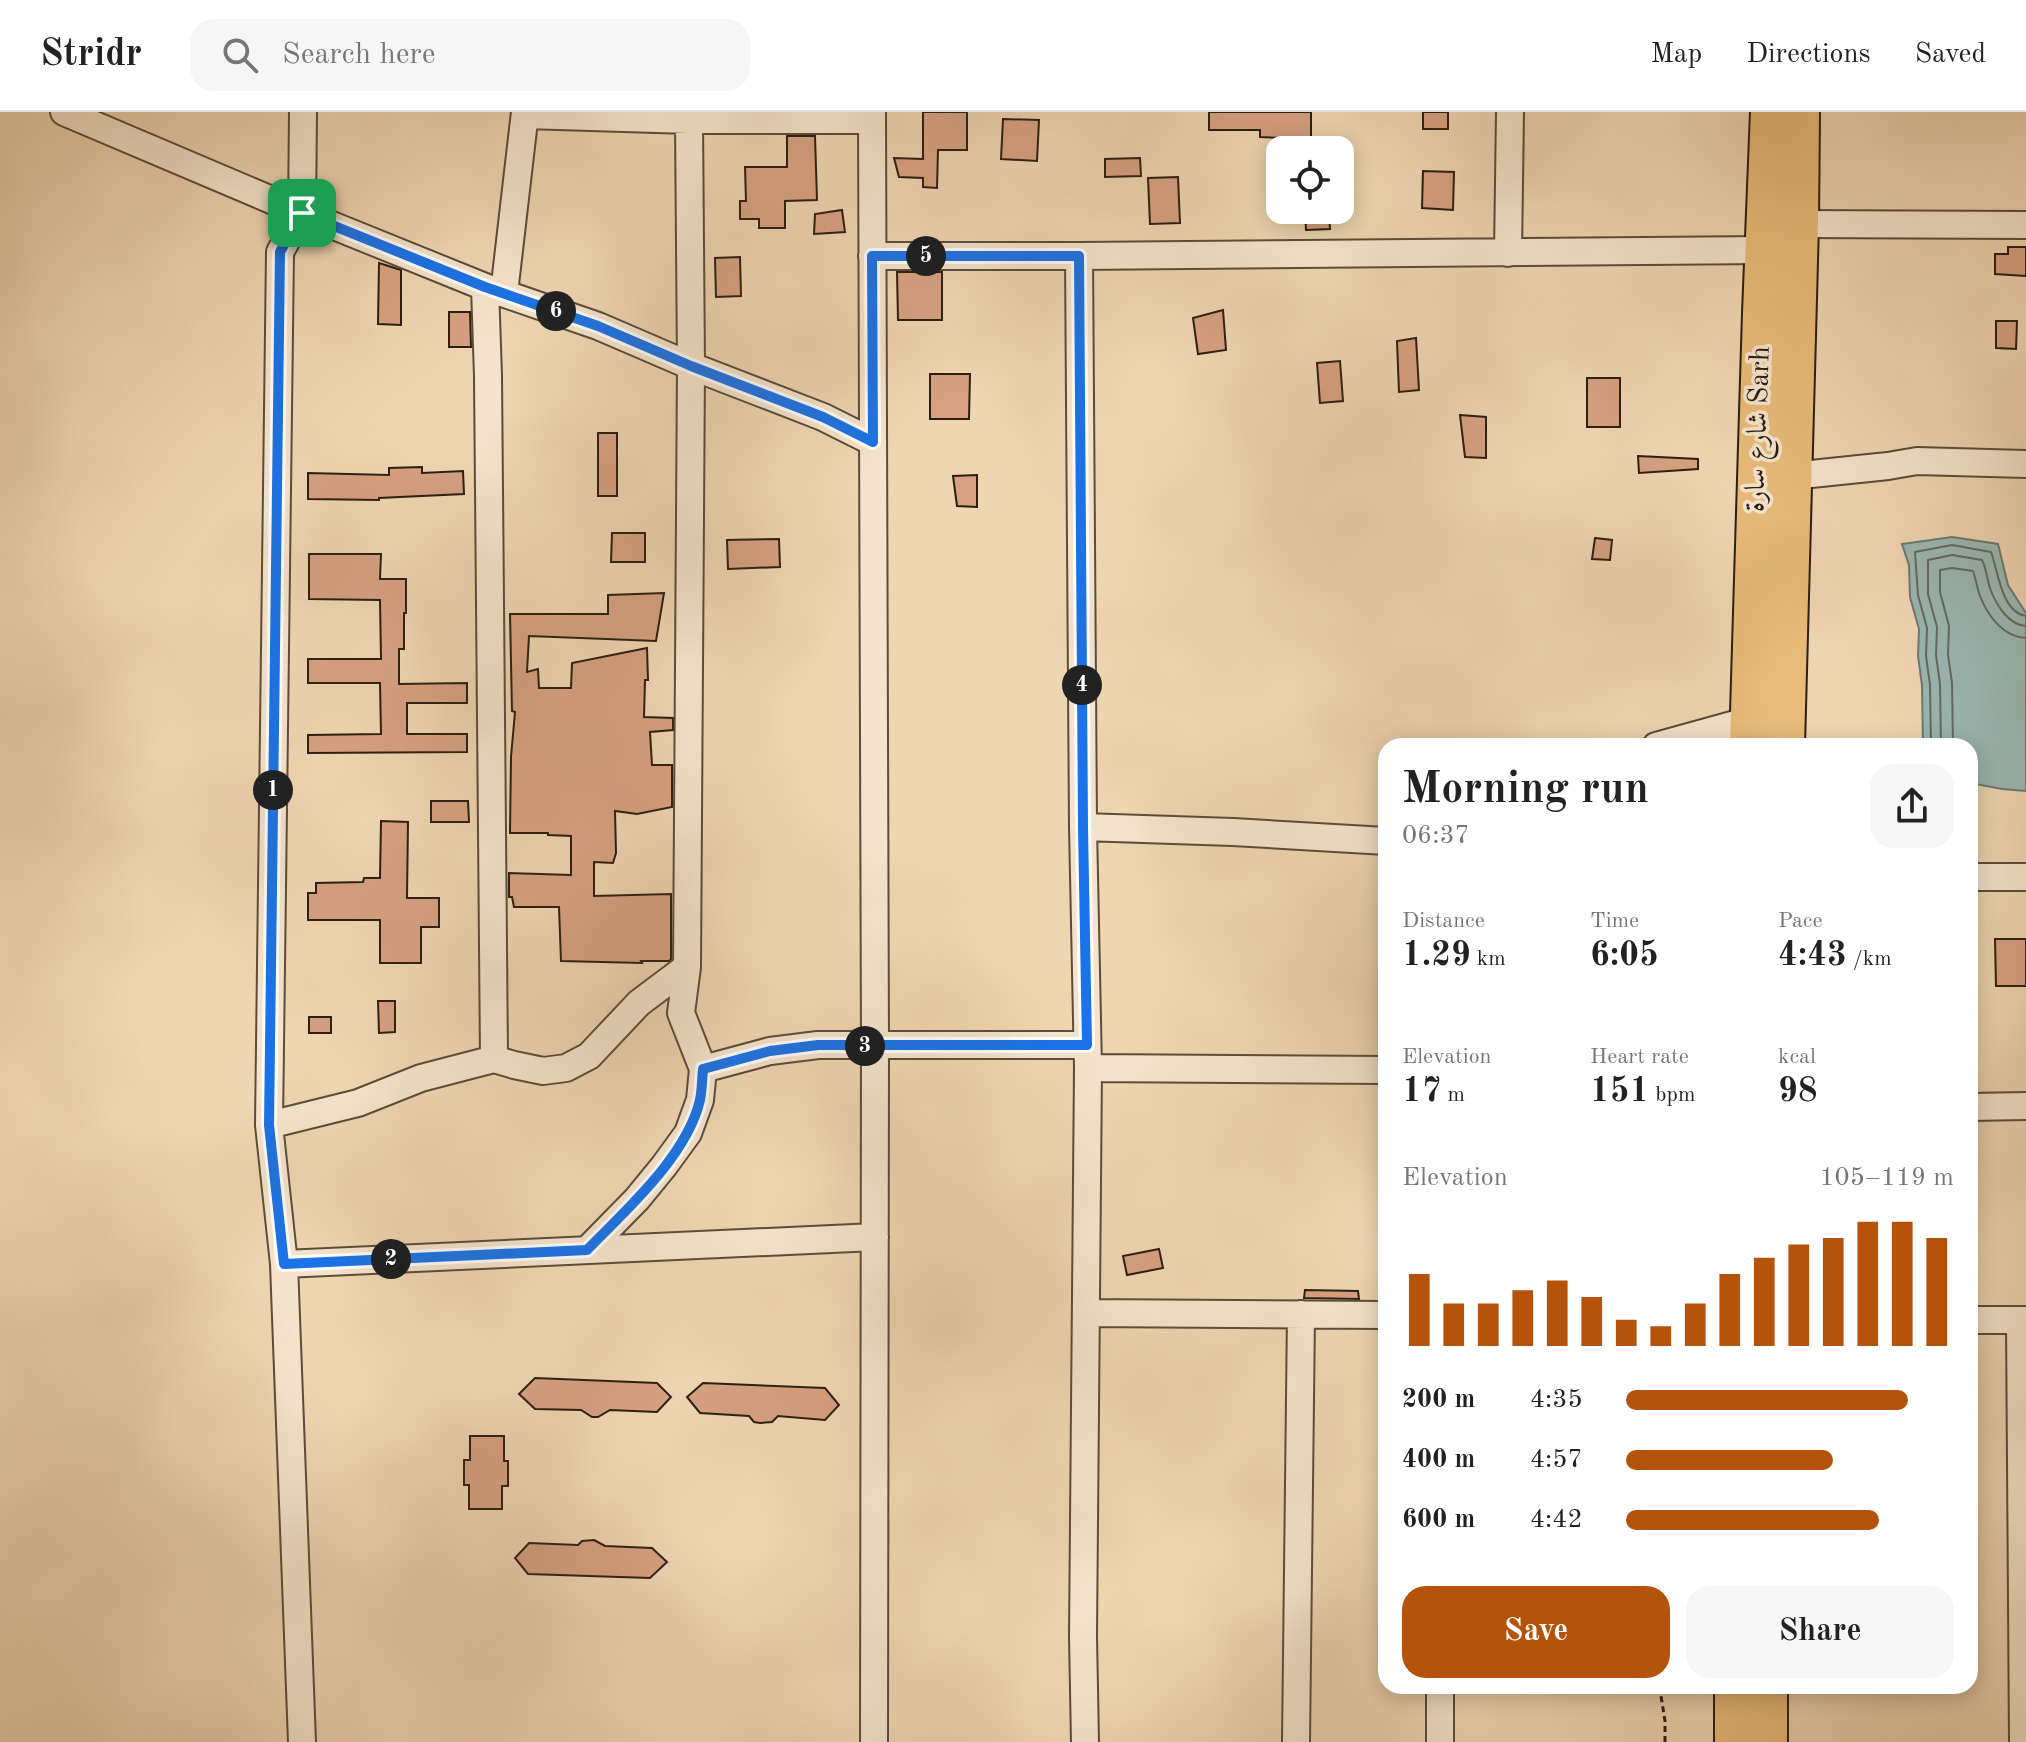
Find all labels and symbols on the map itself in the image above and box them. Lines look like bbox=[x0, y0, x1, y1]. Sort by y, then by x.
pin bbox=[268, 179, 336, 247]
pin: 5 bbox=[906, 236, 946, 276]
pin: 6 bbox=[536, 291, 576, 331]
street label: شارع سارة Sarh bbox=[1742, 346, 1783, 513]
pin: 4 bbox=[1062, 665, 1102, 705]
pin: 1 bbox=[253, 770, 293, 810]
pin: 3 bbox=[845, 1026, 885, 1066]
pin: 2 bbox=[371, 1239, 411, 1279]

